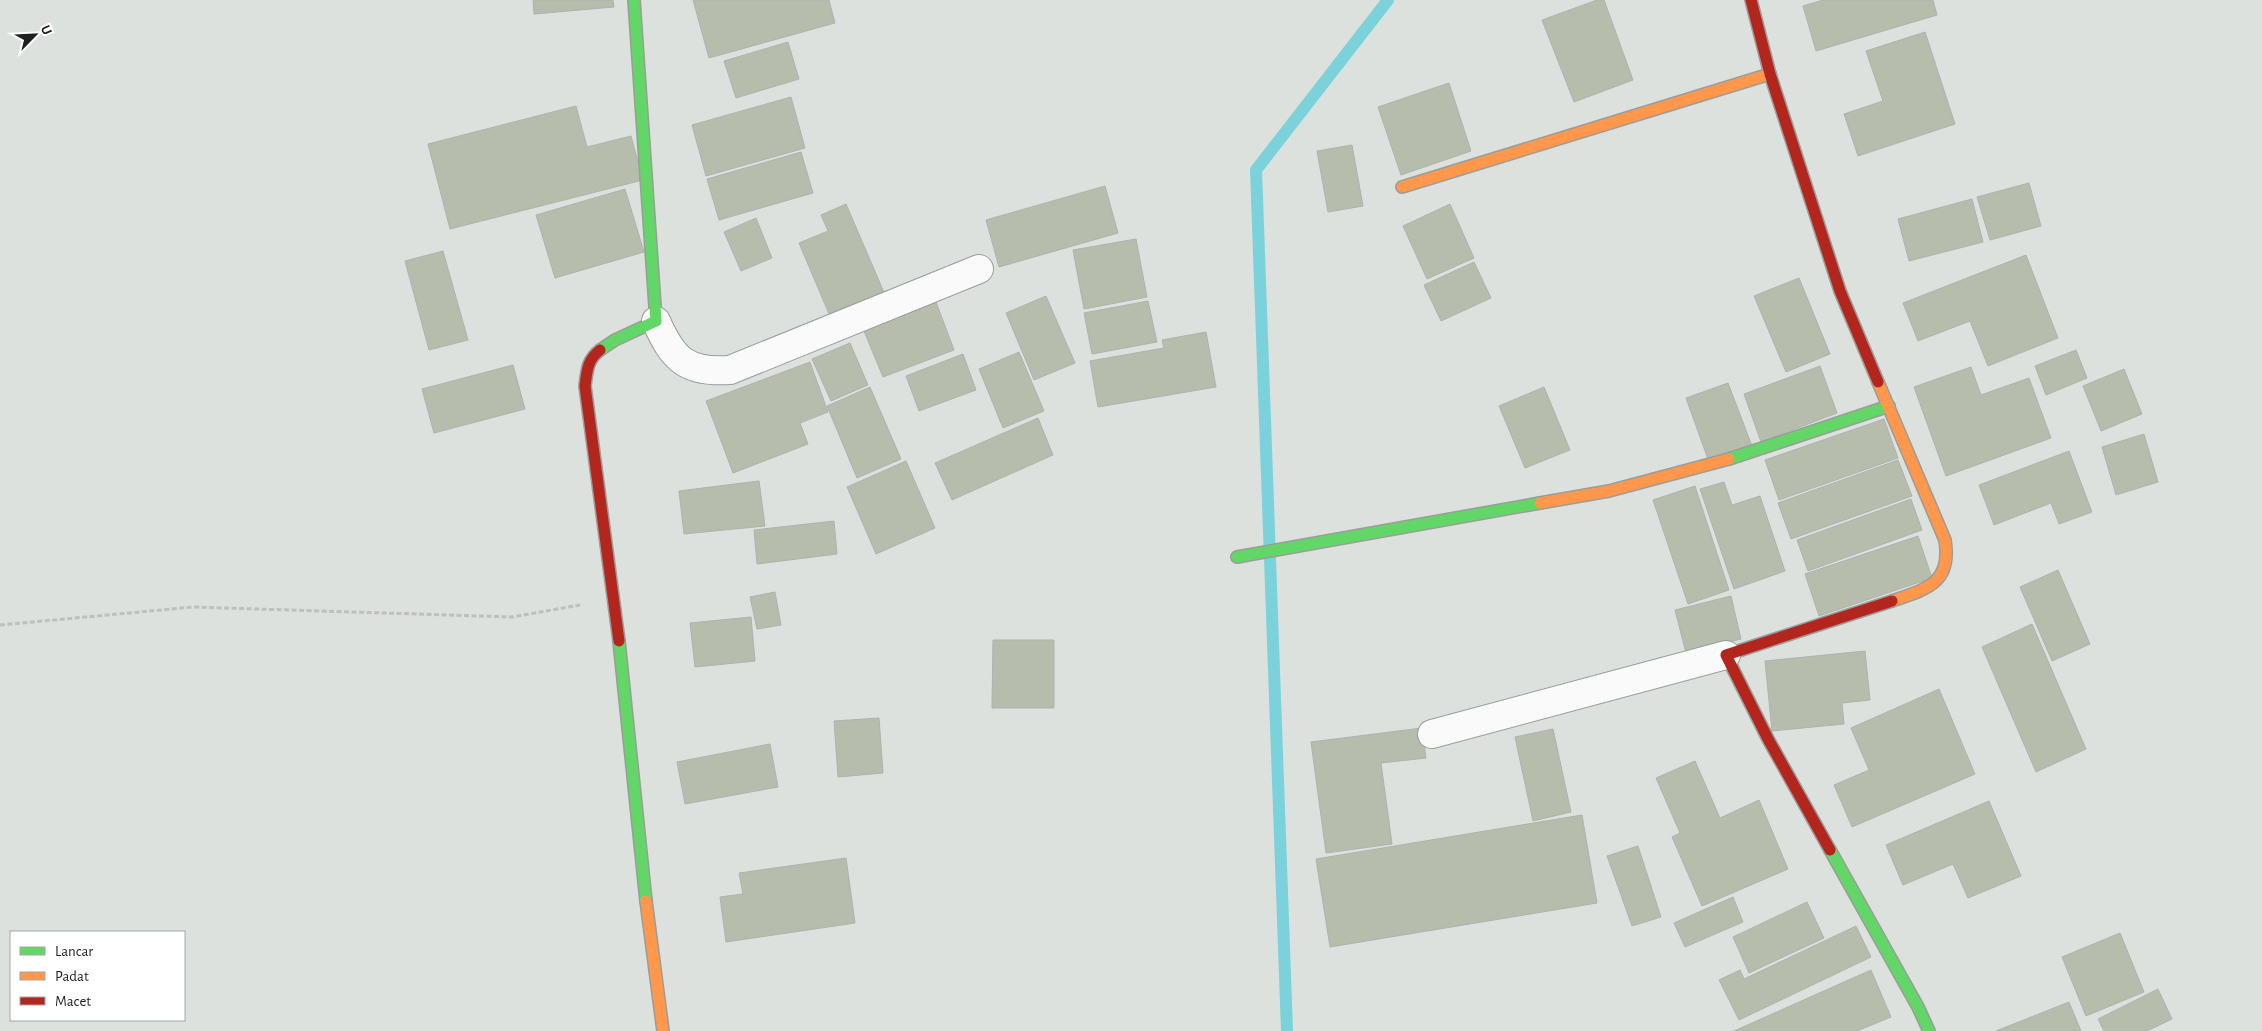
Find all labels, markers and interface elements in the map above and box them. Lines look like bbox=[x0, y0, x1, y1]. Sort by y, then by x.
north arrow bbox=[10, 10, 60, 60]
text: U bbox=[38, 23, 54, 37]
legend bbox=[10, 931, 185, 1021]
text: Lancar bbox=[55, 944, 93, 959]
text: Padat bbox=[55, 969, 89, 984]
text: Macet bbox=[55, 994, 91, 1009]

